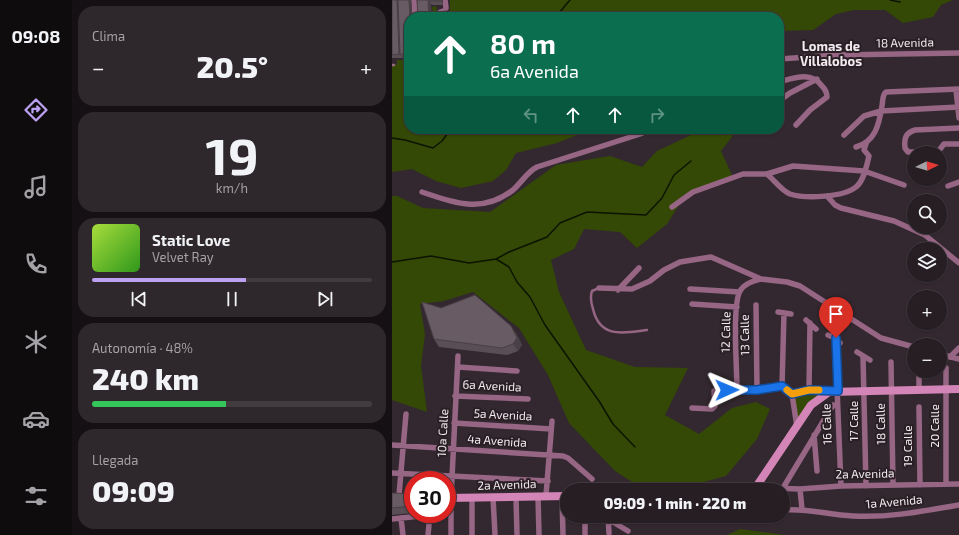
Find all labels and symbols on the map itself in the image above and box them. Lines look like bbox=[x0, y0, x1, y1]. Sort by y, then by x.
street label: 18 Avenida bbox=[876, 34, 934, 50]
district label: Lomas de Villalobos bbox=[800, 38, 862, 69]
north arrow bbox=[907, 146, 947, 186]
pin bbox=[819, 297, 853, 338]
street label: 12 Calle bbox=[718, 311, 732, 353]
street label: 13 Calle bbox=[737, 314, 751, 356]
position arrow bbox=[706, 369, 748, 411]
street label: 6a Avenida bbox=[462, 376, 522, 394]
street label: 17 Calle bbox=[846, 401, 860, 441]
street label: 16 Calle bbox=[818, 403, 834, 445]
street label: 18 Calle bbox=[873, 403, 887, 445]
street label: 20 Calle bbox=[927, 404, 941, 448]
street label: 5a Avenida bbox=[473, 405, 533, 423]
street label: 10a Calle bbox=[434, 408, 450, 457]
street label: 19 Calle bbox=[900, 425, 914, 467]
street label: 4a Avenida bbox=[467, 431, 527, 449]
street label: 2a Avenida bbox=[835, 465, 895, 481]
speed limit sign: 30 bbox=[404, 471, 456, 523]
street label: 2a Avenida bbox=[477, 476, 537, 492]
street label: 1a Avenida bbox=[865, 492, 923, 510]

